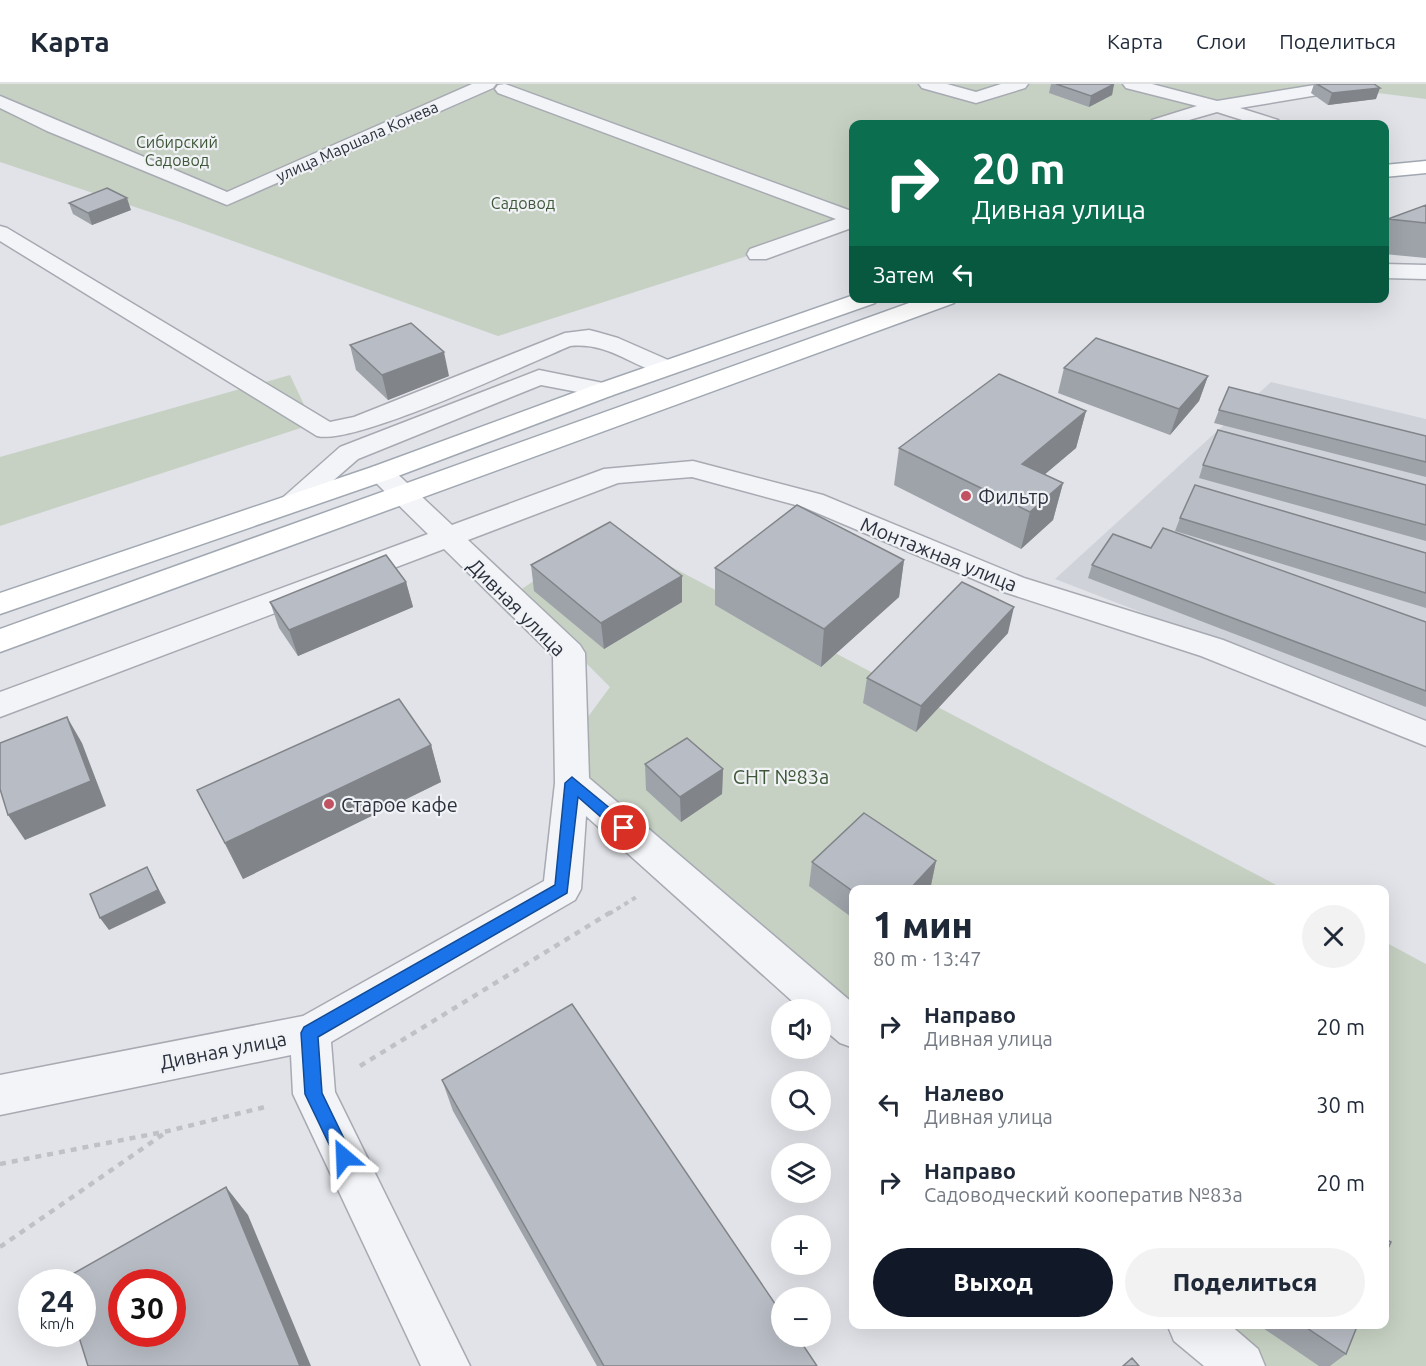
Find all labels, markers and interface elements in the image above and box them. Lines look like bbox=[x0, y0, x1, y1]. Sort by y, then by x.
text: Карта bbox=[30, 26, 110, 57]
text: Карта bbox=[1107, 29, 1163, 53]
text: Слои bbox=[1196, 29, 1246, 53]
text: Поделиться bbox=[1279, 29, 1396, 53]
street label: улица Маршала Конева bbox=[273, 97, 441, 185]
park label: Сибирский Садовод bbox=[136, 133, 218, 169]
icon: right bbox=[873, 144, 951, 222]
text: 20 m bbox=[972, 145, 1066, 192]
park label: Садовод bbox=[491, 194, 555, 212]
text: Дивная улица bbox=[972, 194, 1146, 224]
icon: left bbox=[947, 258, 980, 291]
text: Затем bbox=[873, 262, 935, 287]
place label: Фильтр bbox=[978, 485, 1049, 508]
marker: Фильтр bbox=[959, 489, 973, 503]
street label: Монтажная улица bbox=[857, 512, 1021, 596]
street label: Дивная улица bbox=[463, 553, 571, 661]
park label: СНТ №83а bbox=[733, 765, 829, 788]
place label: Старое кафе bbox=[341, 793, 458, 816]
marker: Старое кафе bbox=[322, 797, 336, 811]
pin bbox=[598, 802, 649, 853]
icon: arrive bbox=[607, 811, 640, 844]
text: 1 мин bbox=[873, 904, 973, 945]
button: close bbox=[1302, 905, 1365, 968]
text: 80 m · 13:47 bbox=[873, 947, 982, 970]
map controls bbox=[771, 999, 831, 1347]
button: sound bbox=[771, 999, 831, 1059]
text: Направо bbox=[924, 1002, 1016, 1027]
icon: right bbox=[873, 1010, 906, 1043]
text: 20 m bbox=[1316, 1014, 1365, 1039]
street label: Дивная улица bbox=[158, 1026, 288, 1074]
text: Дивная улица bbox=[924, 1027, 1053, 1050]
button: search bbox=[771, 1071, 831, 1131]
text: Налево bbox=[924, 1080, 1004, 1105]
icon: left bbox=[873, 1088, 906, 1121]
text: 30 m bbox=[1316, 1092, 1365, 1117]
text: Дивная улица bbox=[924, 1105, 1053, 1128]
position arrow bbox=[312, 1125, 376, 1189]
button: layers bbox=[771, 1143, 831, 1203]
text: Направо bbox=[924, 1158, 1016, 1183]
icon: right bbox=[873, 1166, 906, 1199]
text: 20 m bbox=[1316, 1170, 1365, 1195]
text: Садоводческий кооператив №83а bbox=[924, 1183, 1243, 1206]
button: + bbox=[771, 1215, 831, 1275]
button: Выход bbox=[873, 1248, 1113, 1317]
button: Поделиться bbox=[1125, 1248, 1365, 1317]
speed limit sign: 30 bbox=[108, 1269, 186, 1347]
text: 24 bbox=[40, 1284, 74, 1318]
button: − bbox=[771, 1287, 831, 1347]
text: km/h bbox=[40, 1315, 74, 1332]

